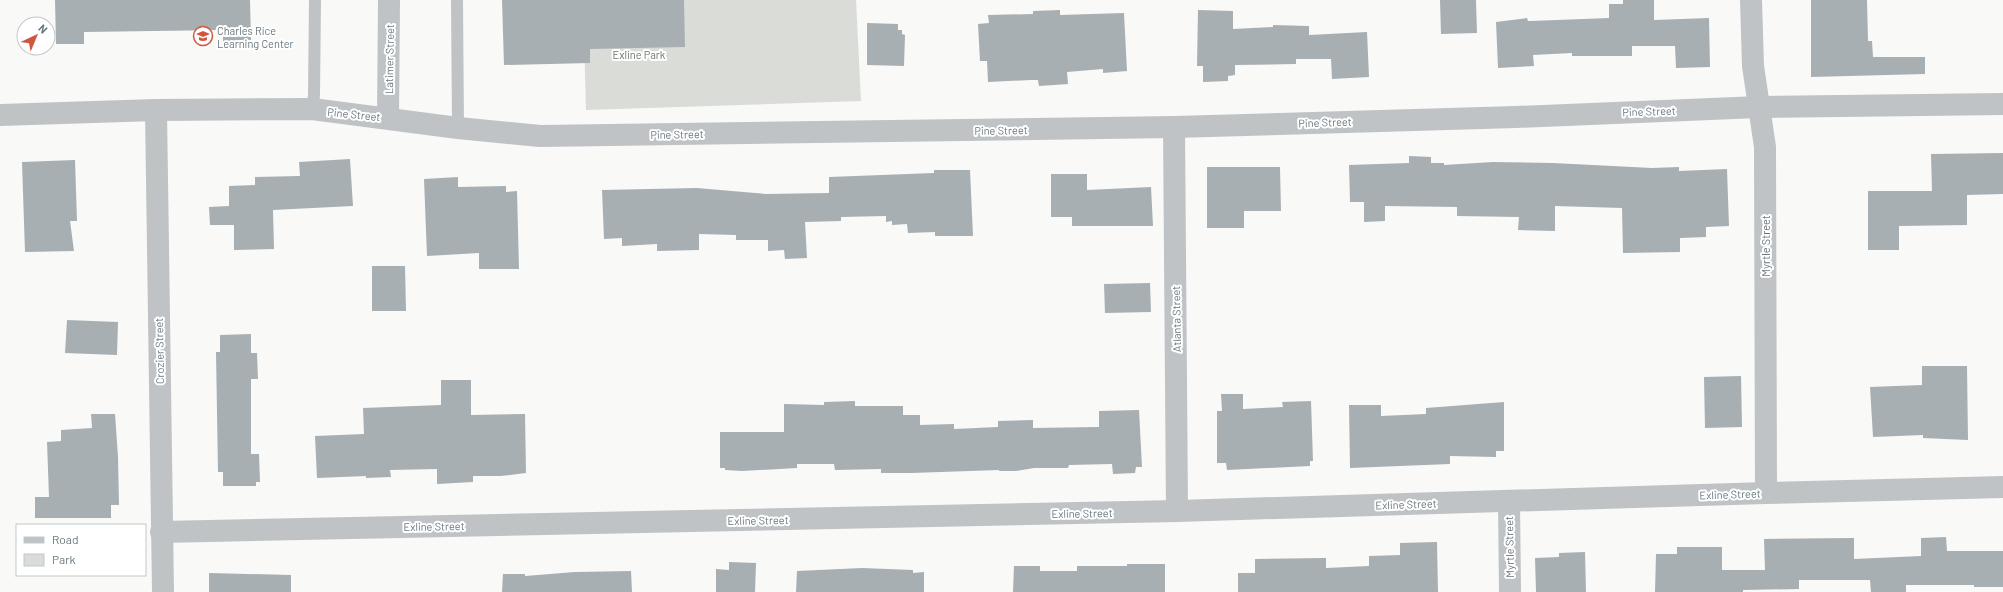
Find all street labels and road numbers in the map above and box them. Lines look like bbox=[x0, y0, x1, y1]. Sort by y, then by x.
street label: Latimer Street bbox=[382, 24, 396, 94]
street label: Pine Street bbox=[1622, 104, 1676, 118]
street label: Pine Street bbox=[327, 105, 381, 123]
street label: Pine Street bbox=[1298, 115, 1352, 129]
street label: Pine Street bbox=[974, 123, 1028, 137]
street label: Pine Street bbox=[650, 127, 704, 141]
street label: Myrtle Street bbox=[1759, 215, 1772, 277]
street label: Atlanta Street bbox=[1169, 286, 1183, 352]
street label: Crozier Street bbox=[152, 318, 166, 384]
street label: Exline Street bbox=[1699, 486, 1761, 502]
street label: Exline Street bbox=[1375, 496, 1437, 512]
street label: Exline Street bbox=[1051, 506, 1113, 520]
street label: Exline Street bbox=[727, 513, 789, 527]
street label: Myrtle Street bbox=[1502, 516, 1516, 578]
street label: Exline Street bbox=[403, 519, 465, 533]

